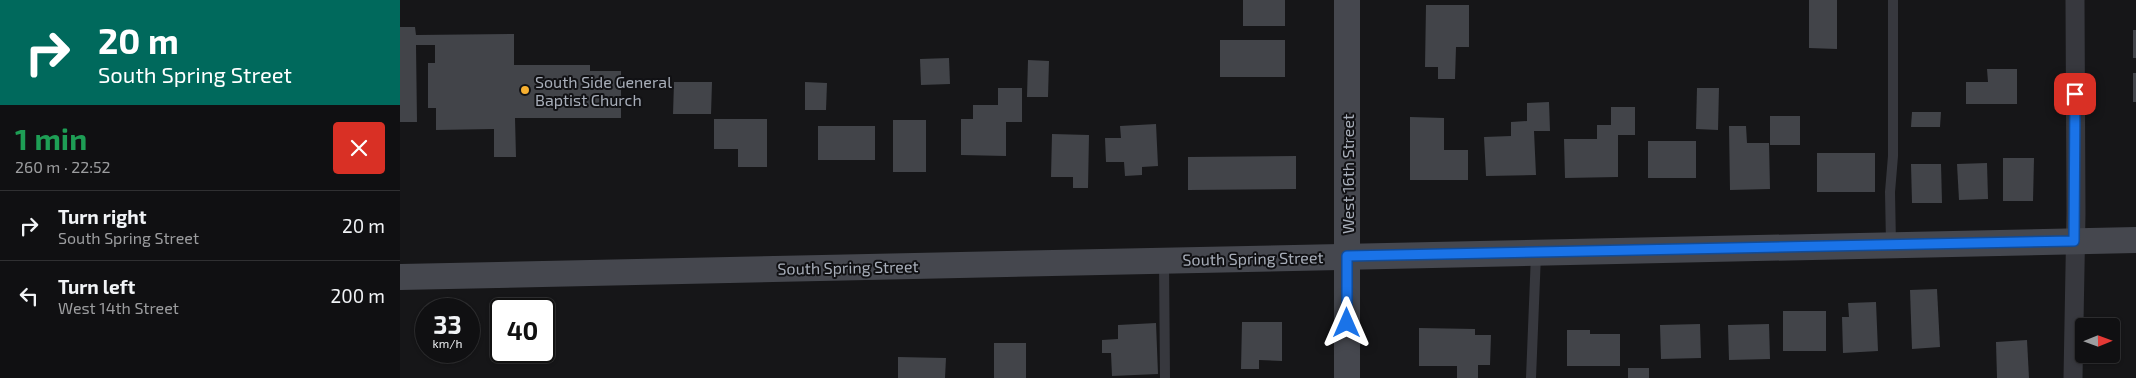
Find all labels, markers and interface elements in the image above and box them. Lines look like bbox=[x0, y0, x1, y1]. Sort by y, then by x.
text: 20 m bbox=[98, 19, 179, 61]
icon: right bbox=[15, 20, 80, 85]
text: South Spring Street bbox=[98, 61, 292, 87]
place label: South Side General Baptist Church bbox=[535, 72, 672, 109]
pin bbox=[2054, 73, 2096, 115]
icon: arrive bbox=[2061, 80, 2089, 108]
marker: South Side General Baptist Church bbox=[519, 84, 531, 96]
street label: West 16th Street bbox=[1338, 114, 1357, 234]
text: 1 min bbox=[15, 120, 87, 156]
button: close bbox=[333, 122, 385, 174]
text: 260 m · 22:52 bbox=[15, 157, 111, 176]
text: Turn right bbox=[58, 205, 146, 228]
icon: right bbox=[15, 212, 43, 240]
text: 20 m bbox=[342, 214, 385, 237]
text: South Spring Street bbox=[58, 228, 199, 247]
street label: South Spring Street bbox=[1182, 247, 1324, 269]
street label: South Spring Street bbox=[777, 256, 919, 278]
text: Turn left bbox=[58, 275, 135, 298]
icon: left bbox=[15, 282, 43, 310]
text: 200 m bbox=[331, 284, 385, 307]
position arrow bbox=[1320, 296, 1372, 348]
text: West 14th Street bbox=[58, 298, 179, 317]
speed limit sign: 40 bbox=[490, 298, 555, 363]
text: 33 bbox=[433, 309, 462, 339]
north arrow bbox=[2075, 318, 2120, 362]
map controls bbox=[2075, 318, 2120, 363]
text: km/h bbox=[433, 336, 462, 350]

